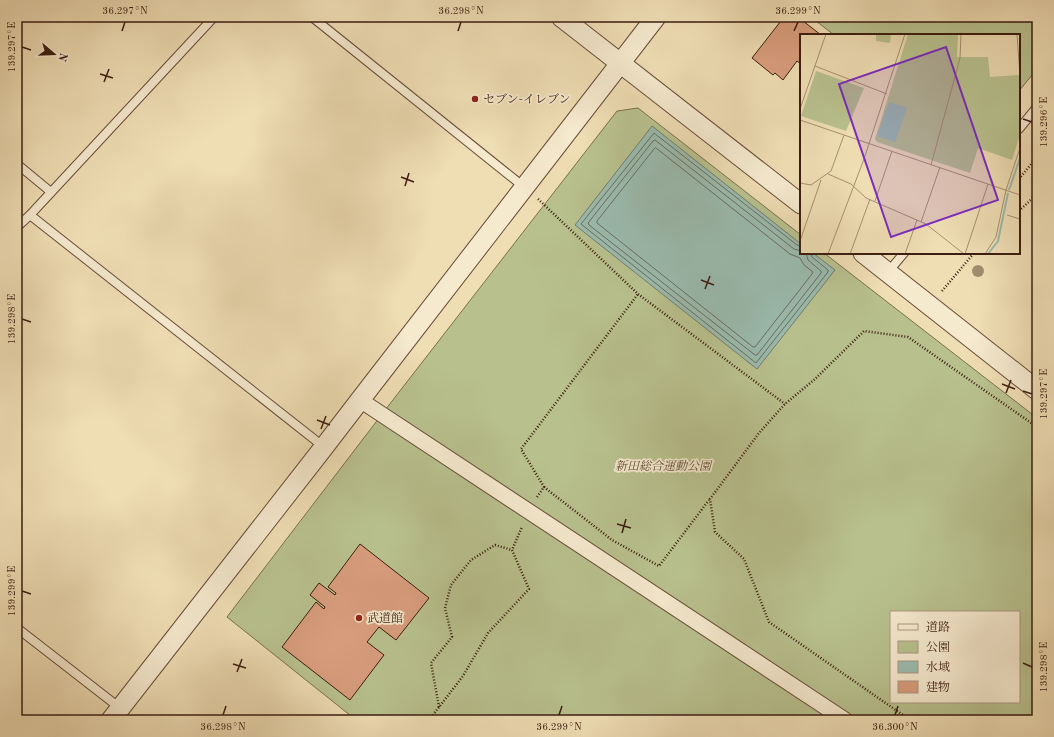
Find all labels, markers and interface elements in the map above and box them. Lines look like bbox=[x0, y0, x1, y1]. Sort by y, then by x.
text: 36.297°N bbox=[102, 6, 148, 16]
text: 36.298°N bbox=[438, 6, 484, 16]
text: 36.299°N bbox=[775, 6, 821, 16]
text: 139.297°E bbox=[7, 22, 17, 72]
north arrow bbox=[34, 34, 74, 74]
inset map bbox=[800, 34, 1020, 254]
text: N bbox=[55, 51, 69, 63]
place label: セブン-イレブン bbox=[483, 93, 570, 106]
marker: セブン-イレブン bbox=[470, 94, 480, 104]
text: 139.296°E bbox=[1039, 97, 1049, 147]
text: 139.298°E bbox=[7, 294, 17, 344]
text: 139.297°E bbox=[1039, 369, 1049, 419]
park label: 新田総合運動公園 bbox=[615, 459, 713, 473]
text: 139.299°E bbox=[7, 566, 17, 616]
place label: 武道館 bbox=[367, 611, 403, 625]
legend bbox=[890, 611, 1020, 703]
marker: 武道館 bbox=[354, 613, 364, 623]
text: 道路 bbox=[926, 620, 950, 634]
text: 公園 bbox=[926, 641, 950, 654]
text: 139.298°E bbox=[1039, 642, 1049, 692]
text: 水域 bbox=[926, 660, 950, 674]
text: 建物 bbox=[926, 680, 950, 694]
text: 36.298°N bbox=[200, 722, 246, 732]
text: 36.299°N bbox=[536, 722, 582, 732]
text: 36.300°N bbox=[872, 722, 918, 732]

